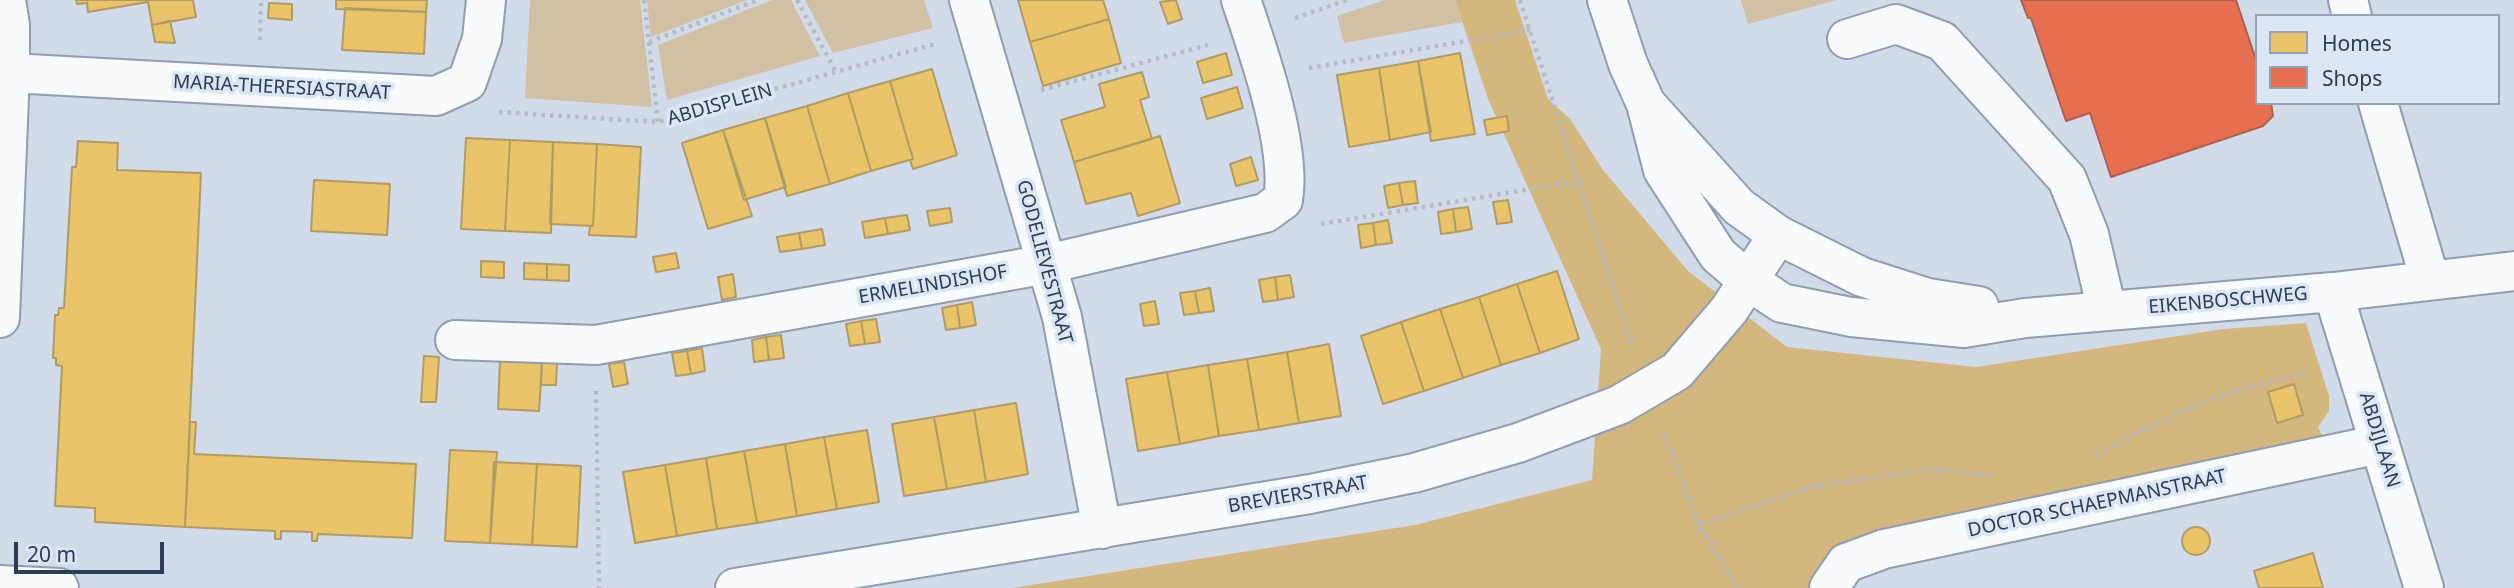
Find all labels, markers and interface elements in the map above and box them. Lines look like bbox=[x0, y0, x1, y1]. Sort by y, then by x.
legend bbox=[2255, 14, 2500, 105]
text: Homes bbox=[2322, 29, 2392, 57]
text: Shops bbox=[2322, 64, 2382, 92]
street label: MARIA-THERESIASTRAAT bbox=[173, 71, 391, 105]
street label: ABDISPLEIN bbox=[665, 79, 775, 131]
street label: GODELIEVESTRAAT bbox=[1011, 178, 1077, 346]
street label: ERMELINDISHOF bbox=[857, 261, 1009, 309]
street label: EIKENBOSCHWEG bbox=[2148, 283, 2308, 319]
street label: ABDIJLAAN bbox=[2354, 389, 2404, 491]
street label: DOCTOR SCHAEPMANSTRAAT bbox=[1966, 465, 2228, 543]
street label: BREVIERSTRAAT bbox=[1226, 472, 1370, 518]
scale bar bbox=[18, 528, 168, 572]
text: 20 m bbox=[27, 540, 76, 568]

